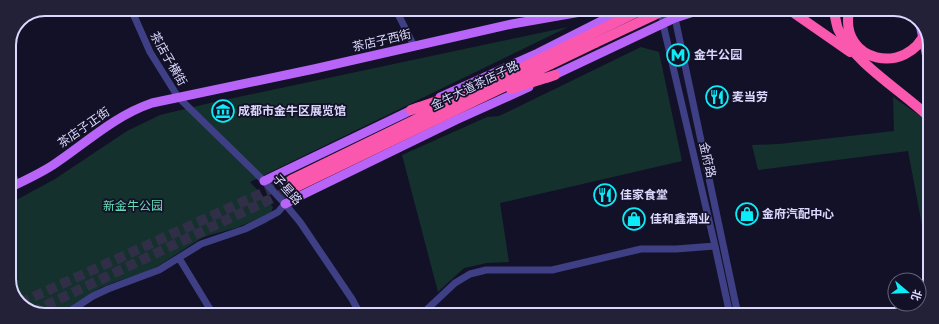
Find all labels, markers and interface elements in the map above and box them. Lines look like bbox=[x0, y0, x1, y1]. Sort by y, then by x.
street label: 茶店子西街 bbox=[351, 26, 413, 56]
street label: 茶店子横街 bbox=[146, 29, 190, 89]
metro station icon: 金牛公园 bbox=[665, 42, 691, 68]
place label: 金牛公园 bbox=[694, 47, 742, 64]
street label: 金牛大道茶店子路 bbox=[428, 57, 522, 115]
restaurant icon: 麦当劳 bbox=[704, 84, 730, 110]
place label: 麦当劳 bbox=[732, 89, 768, 106]
museum icon: 成都市金牛区展览馆 bbox=[210, 98, 236, 124]
place label: 成都市金牛区展览馆 bbox=[238, 103, 346, 120]
street label: 茶店子正街 bbox=[55, 104, 113, 152]
street label: 金府路 bbox=[695, 141, 719, 179]
street label: 子星路 bbox=[269, 171, 305, 209]
restaurant icon: 佳家食堂 bbox=[592, 182, 618, 208]
place label: 佳家食堂 bbox=[620, 187, 668, 204]
park label: 新金牛公园 bbox=[103, 198, 163, 215]
shop icon: 金府汽配中心 bbox=[734, 201, 760, 227]
shop icon: 佳和鑫酒业 bbox=[621, 206, 647, 232]
place label: 金府汽配中心 bbox=[762, 206, 834, 223]
place label: 佳和鑫酒业 bbox=[650, 211, 710, 228]
north arrow bbox=[887, 272, 927, 312]
text: 北 bbox=[907, 287, 925, 303]

